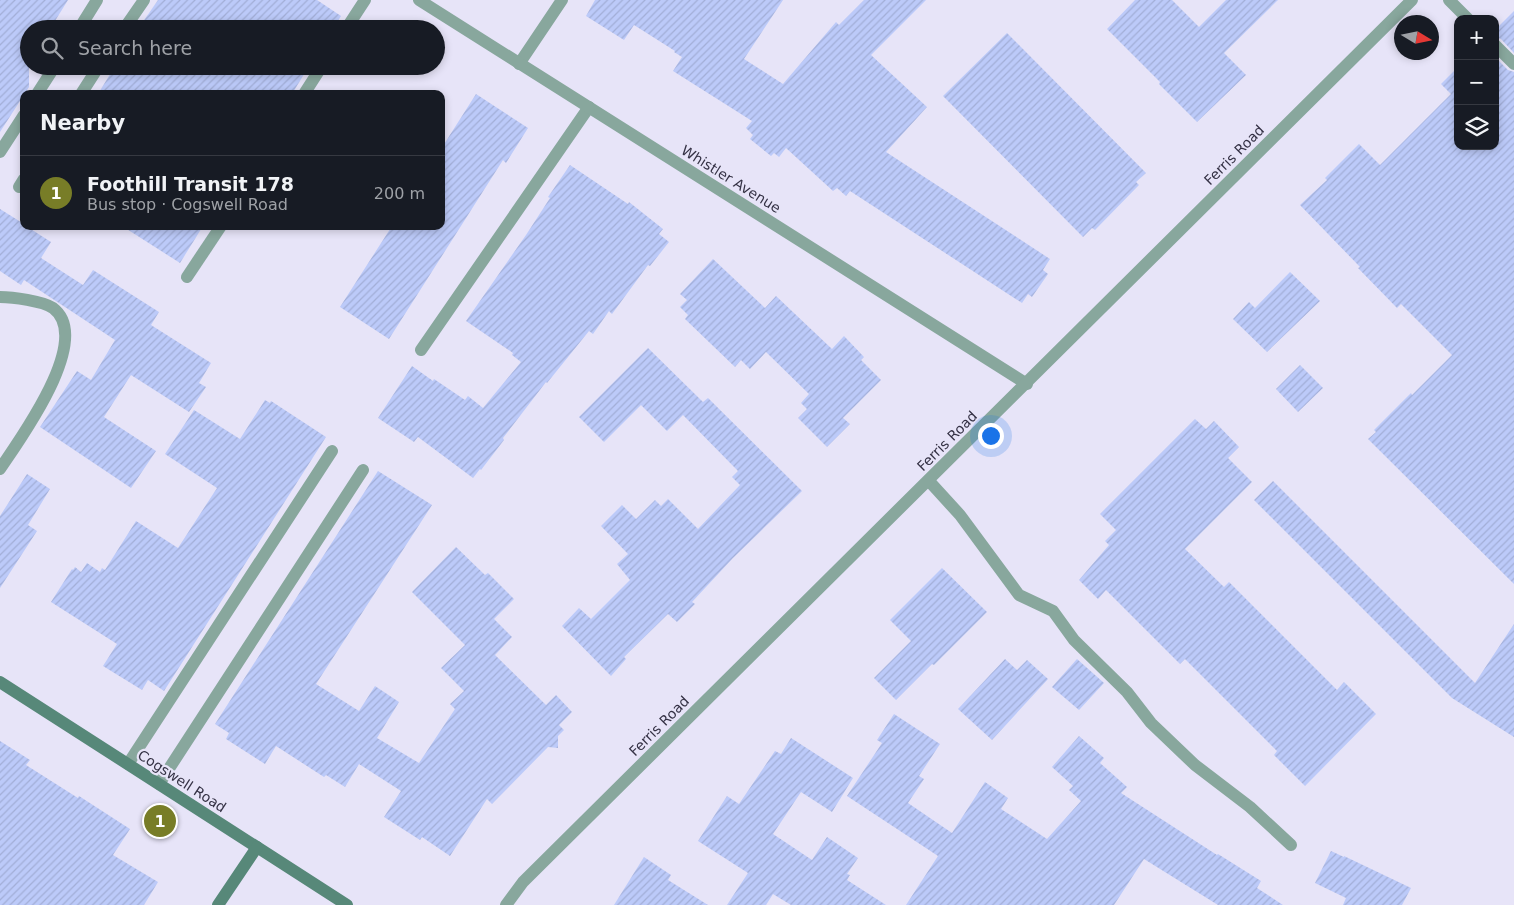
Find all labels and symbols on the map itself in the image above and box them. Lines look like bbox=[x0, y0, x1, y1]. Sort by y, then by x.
north arrow bbox=[1394, 15, 1439, 60]
street label: Ferris Road bbox=[1201, 122, 1267, 188]
street label: Whistler Avenue bbox=[678, 142, 784, 216]
street label: Ferris Road bbox=[914, 408, 980, 474]
your location bbox=[978, 423, 1004, 449]
street label: Ferris Road bbox=[626, 693, 692, 759]
street label: Cogswell Road bbox=[135, 747, 229, 815]
pin: 1 bbox=[144, 802, 176, 840]

